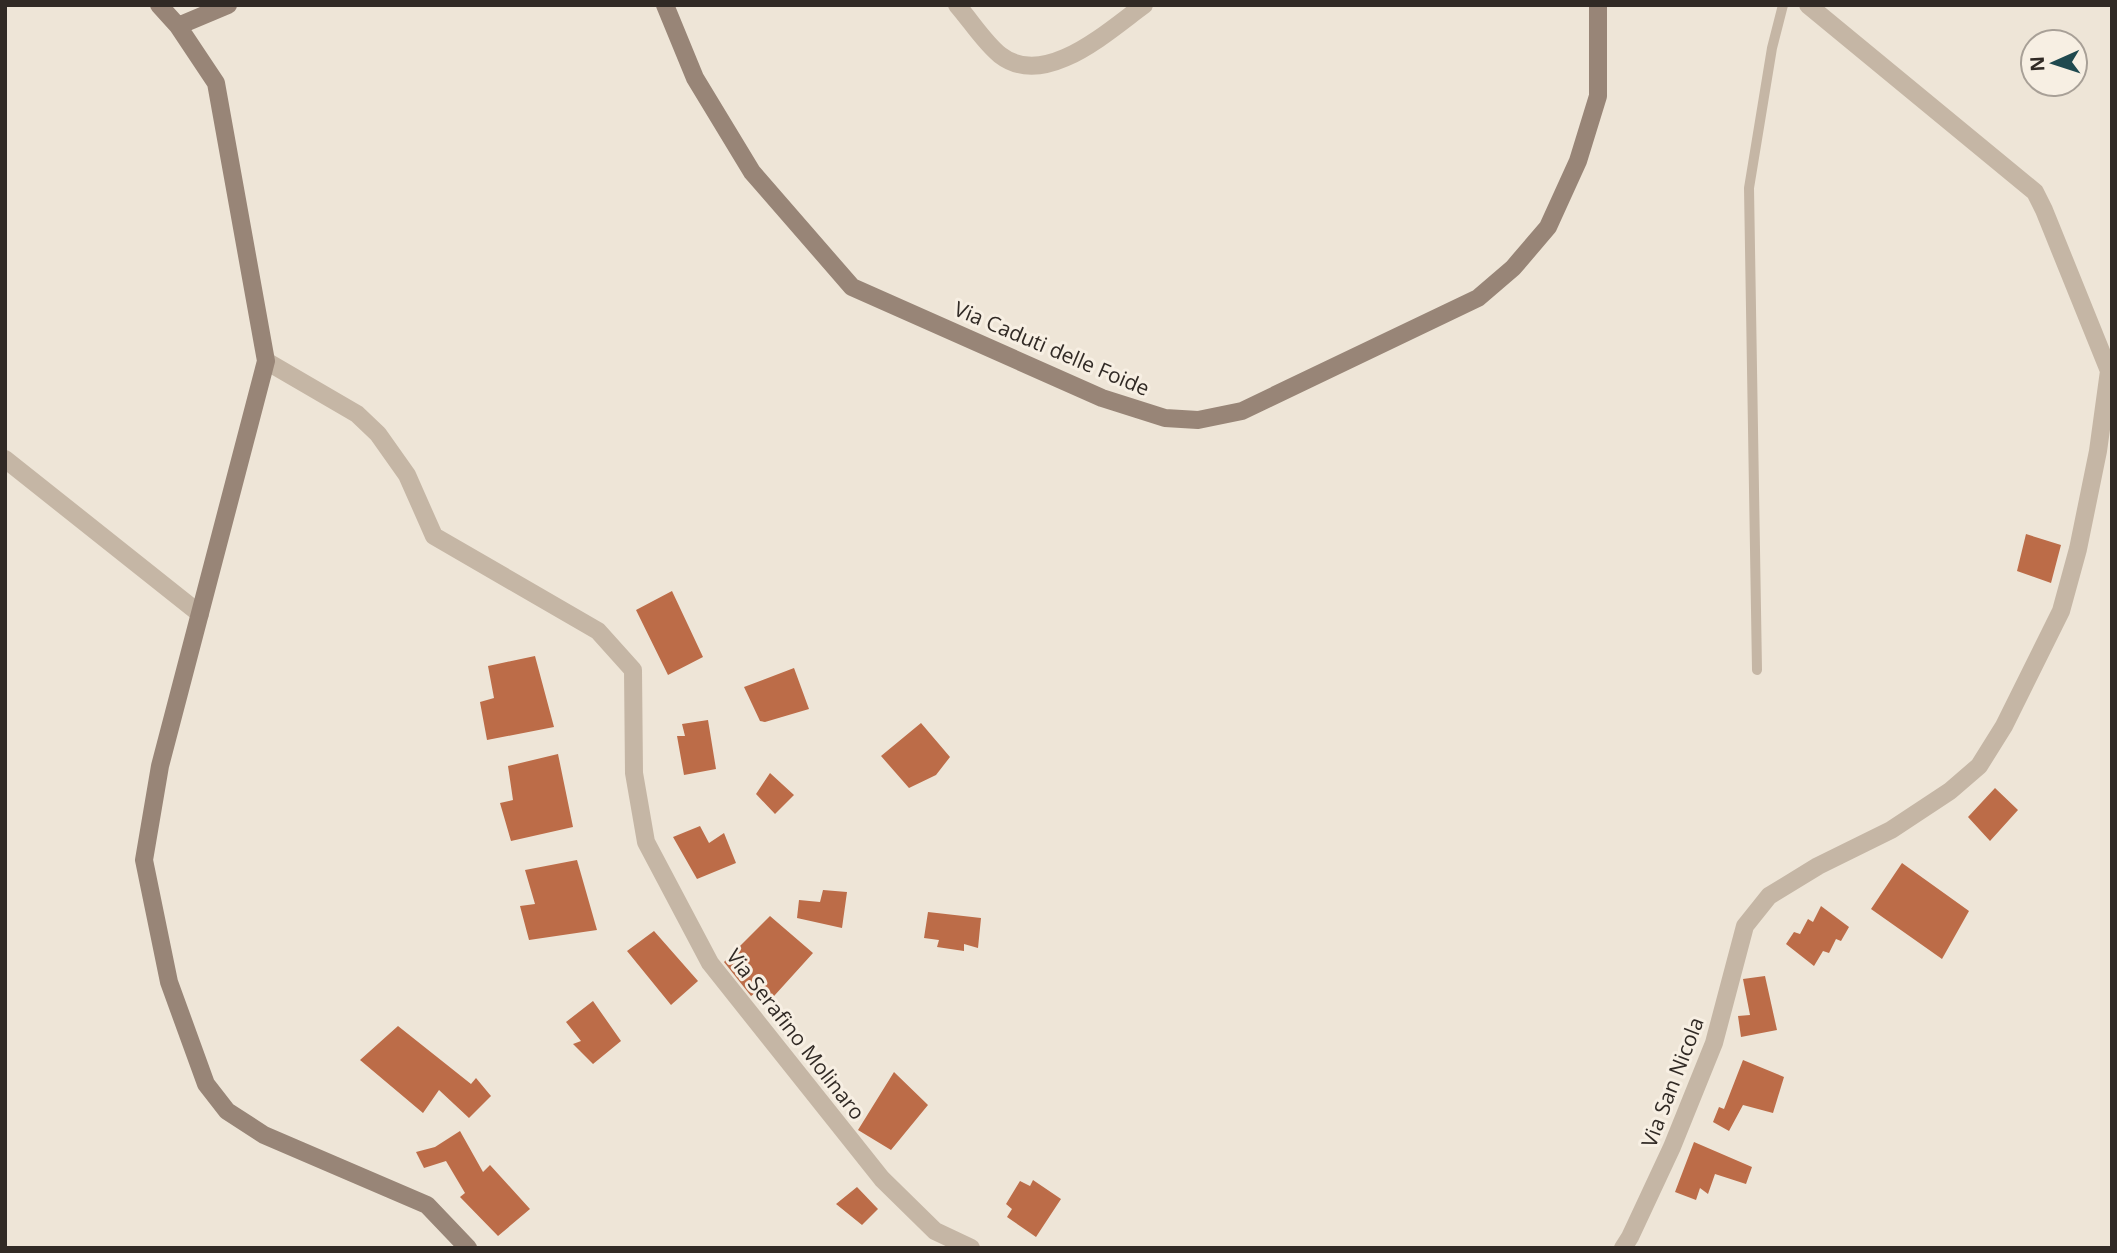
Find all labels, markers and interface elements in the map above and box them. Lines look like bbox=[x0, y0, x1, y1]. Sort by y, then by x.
north arrow bbox=[2019, 28, 2089, 98]
text: N bbox=[2024, 55, 2050, 72]
street label: Via Caduti delle Foide bbox=[950, 294, 1154, 402]
street label: Via Serafino Molinaro bbox=[720, 943, 872, 1125]
street label: Via San Nicola bbox=[1634, 1013, 1710, 1151]

